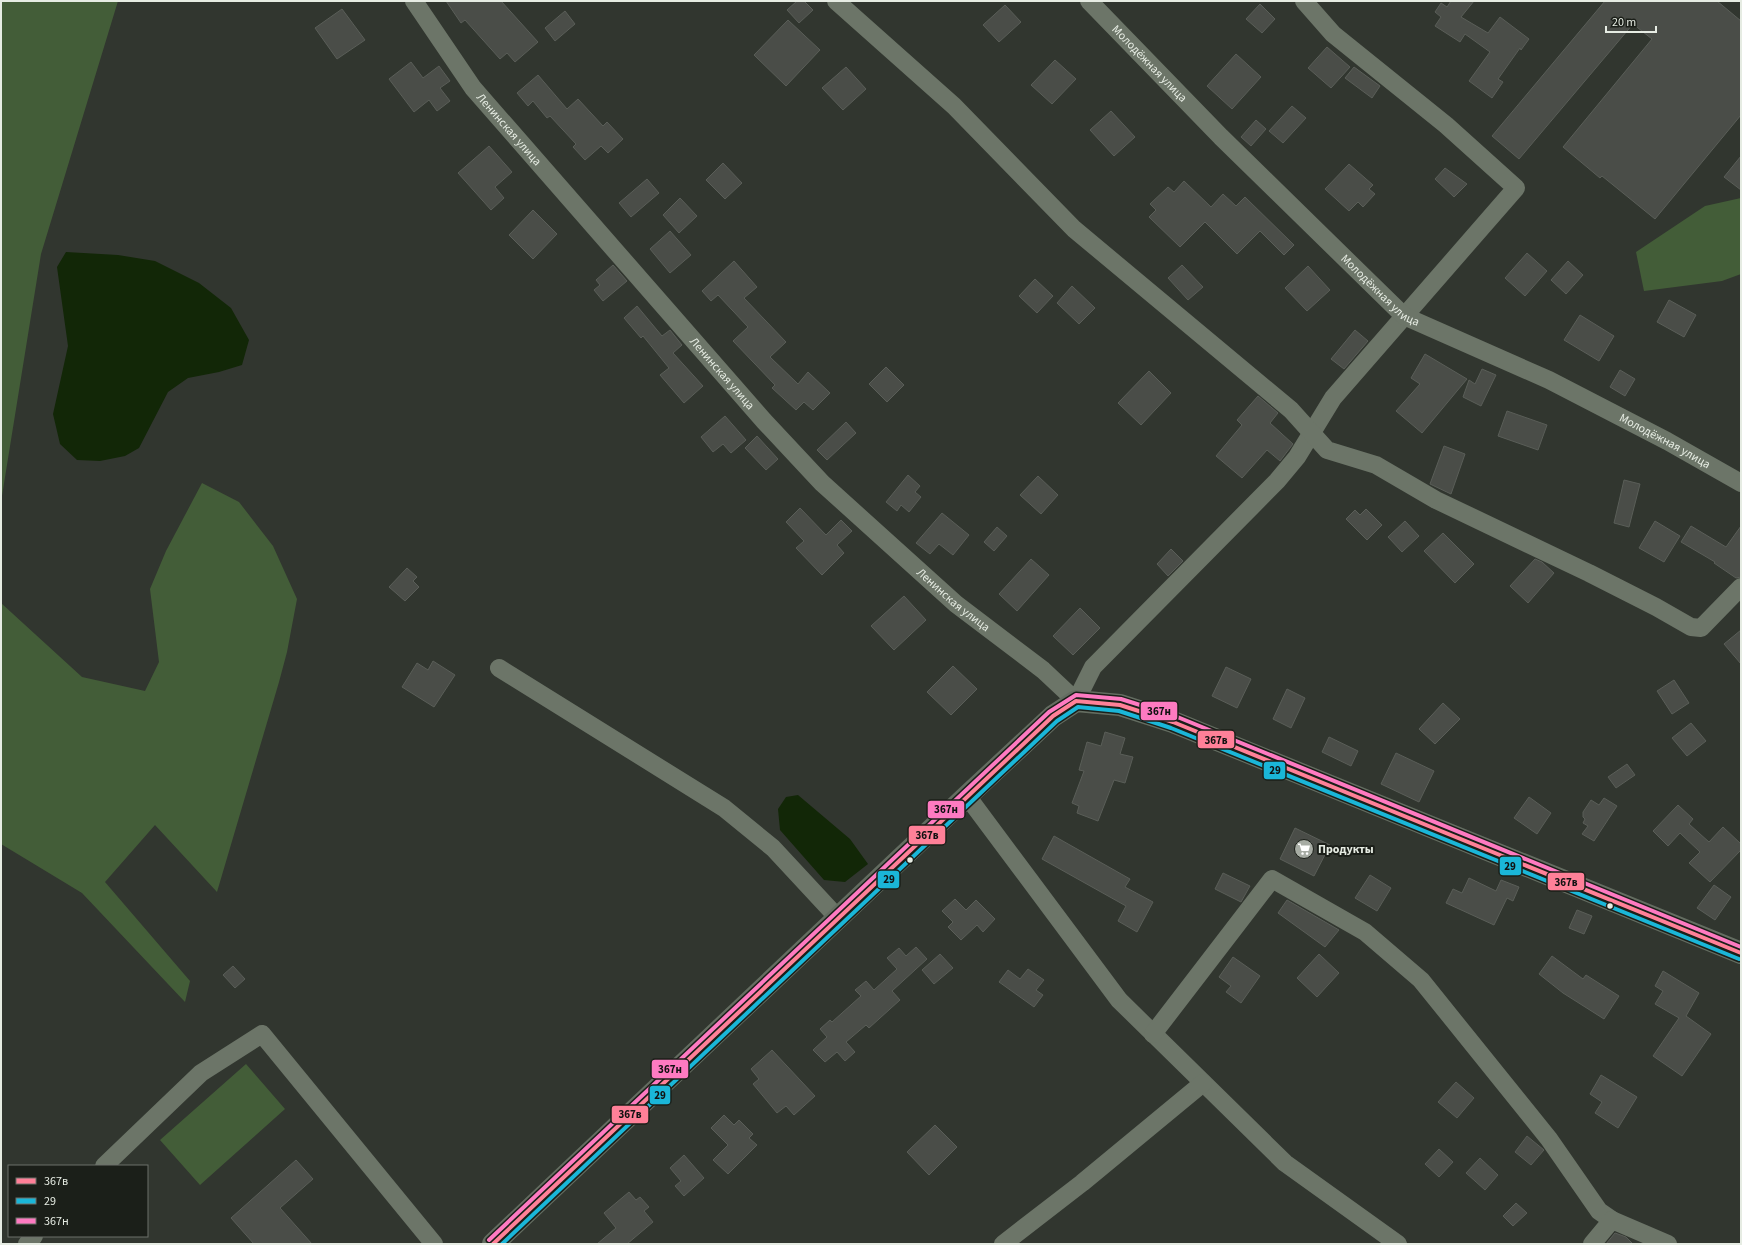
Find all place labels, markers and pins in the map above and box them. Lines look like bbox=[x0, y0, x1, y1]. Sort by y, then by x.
supermarket icon: Продукты bbox=[1293, 838, 1315, 860]
place label: Продукты bbox=[1318, 841, 1374, 858]
unlabelled marker bbox=[905, 855, 915, 865]
unlabelled marker bbox=[1605, 901, 1615, 911]

